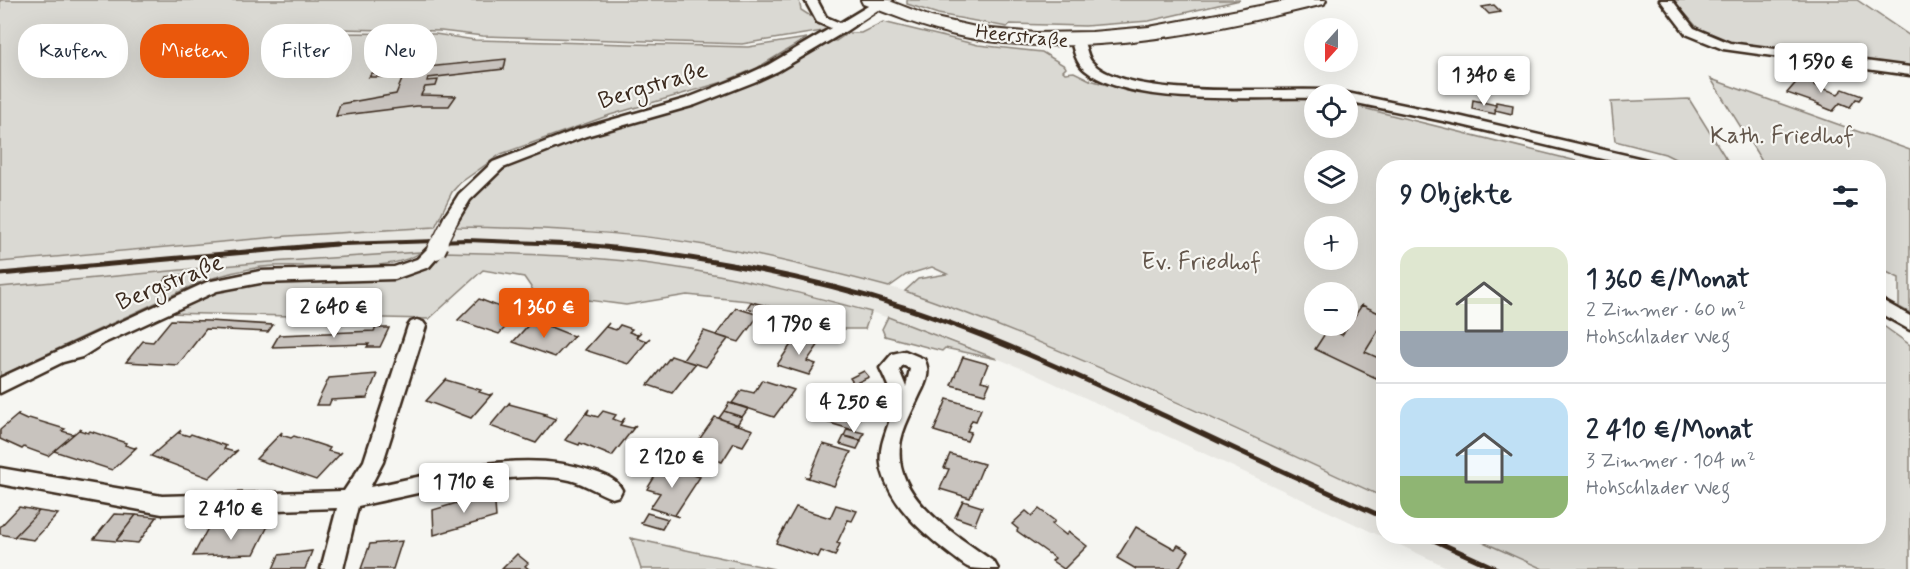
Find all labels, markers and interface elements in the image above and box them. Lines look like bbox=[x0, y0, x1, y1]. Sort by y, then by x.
north arrow bbox=[1304, 18, 1358, 72]
map controls bbox=[1304, 18, 1358, 336]
street label: Heerstraße bbox=[974, 19, 1070, 55]
chip: Kaufen bbox=[18, 24, 128, 78]
chip: Mieten bbox=[140, 24, 249, 78]
chip: Filter bbox=[261, 24, 352, 78]
chip: Neu bbox=[364, 24, 437, 78]
pin: 1 590 € bbox=[1766, 43, 1876, 94]
text: 1 590 € bbox=[1788, 49, 1854, 76]
street label: Bergstraße bbox=[595, 55, 712, 119]
pin: 1 340 € bbox=[1429, 56, 1539, 107]
text: 1 340 € bbox=[1452, 62, 1516, 89]
button: locate bbox=[1304, 84, 1358, 138]
park label: Kath. Friedhof bbox=[1710, 121, 1854, 152]
button: layers bbox=[1304, 150, 1358, 204]
text: 9 Objekte bbox=[1400, 179, 1512, 213]
icon: filters bbox=[1829, 180, 1862, 213]
button: + bbox=[1304, 216, 1358, 270]
street label: Bergstraße bbox=[112, 247, 229, 320]
park label: Ev. Friedhof bbox=[1141, 247, 1261, 278]
text: 1 360 €/Monat bbox=[1586, 263, 1750, 297]
icon: home bbox=[1448, 271, 1520, 343]
button: − bbox=[1304, 282, 1358, 336]
pin: 2 640 € bbox=[279, 288, 389, 339]
pin: 1 360 € bbox=[489, 288, 599, 339]
text: 2 640 € bbox=[300, 294, 368, 321]
text: 1 360 € bbox=[513, 294, 575, 321]
text: 2 Zimmer · 60 m² bbox=[1586, 297, 1746, 324]
pin: 1 790 € bbox=[744, 305, 854, 356]
text: 1 790 € bbox=[767, 311, 831, 338]
text: Hohschlader Weg bbox=[1586, 324, 1730, 351]
pin: 4 250 € bbox=[799, 383, 909, 434]
text: 4 250 € bbox=[820, 389, 888, 416]
text: 2 410 €/Monat bbox=[1586, 414, 1753, 448]
icon: home bbox=[1448, 422, 1520, 494]
pin: 2 120 € bbox=[617, 438, 727, 489]
text: 2 120 € bbox=[639, 444, 705, 471]
text: 3 Zimmer · 104 m² bbox=[1586, 448, 1756, 475]
pin: 1 710 € bbox=[409, 463, 519, 514]
text: 1 710 € bbox=[433, 469, 495, 496]
text: Hohschlader Weg bbox=[1586, 475, 1730, 502]
pin: 2 410 € bbox=[176, 490, 286, 541]
text: 2 410 € bbox=[199, 496, 263, 523]

